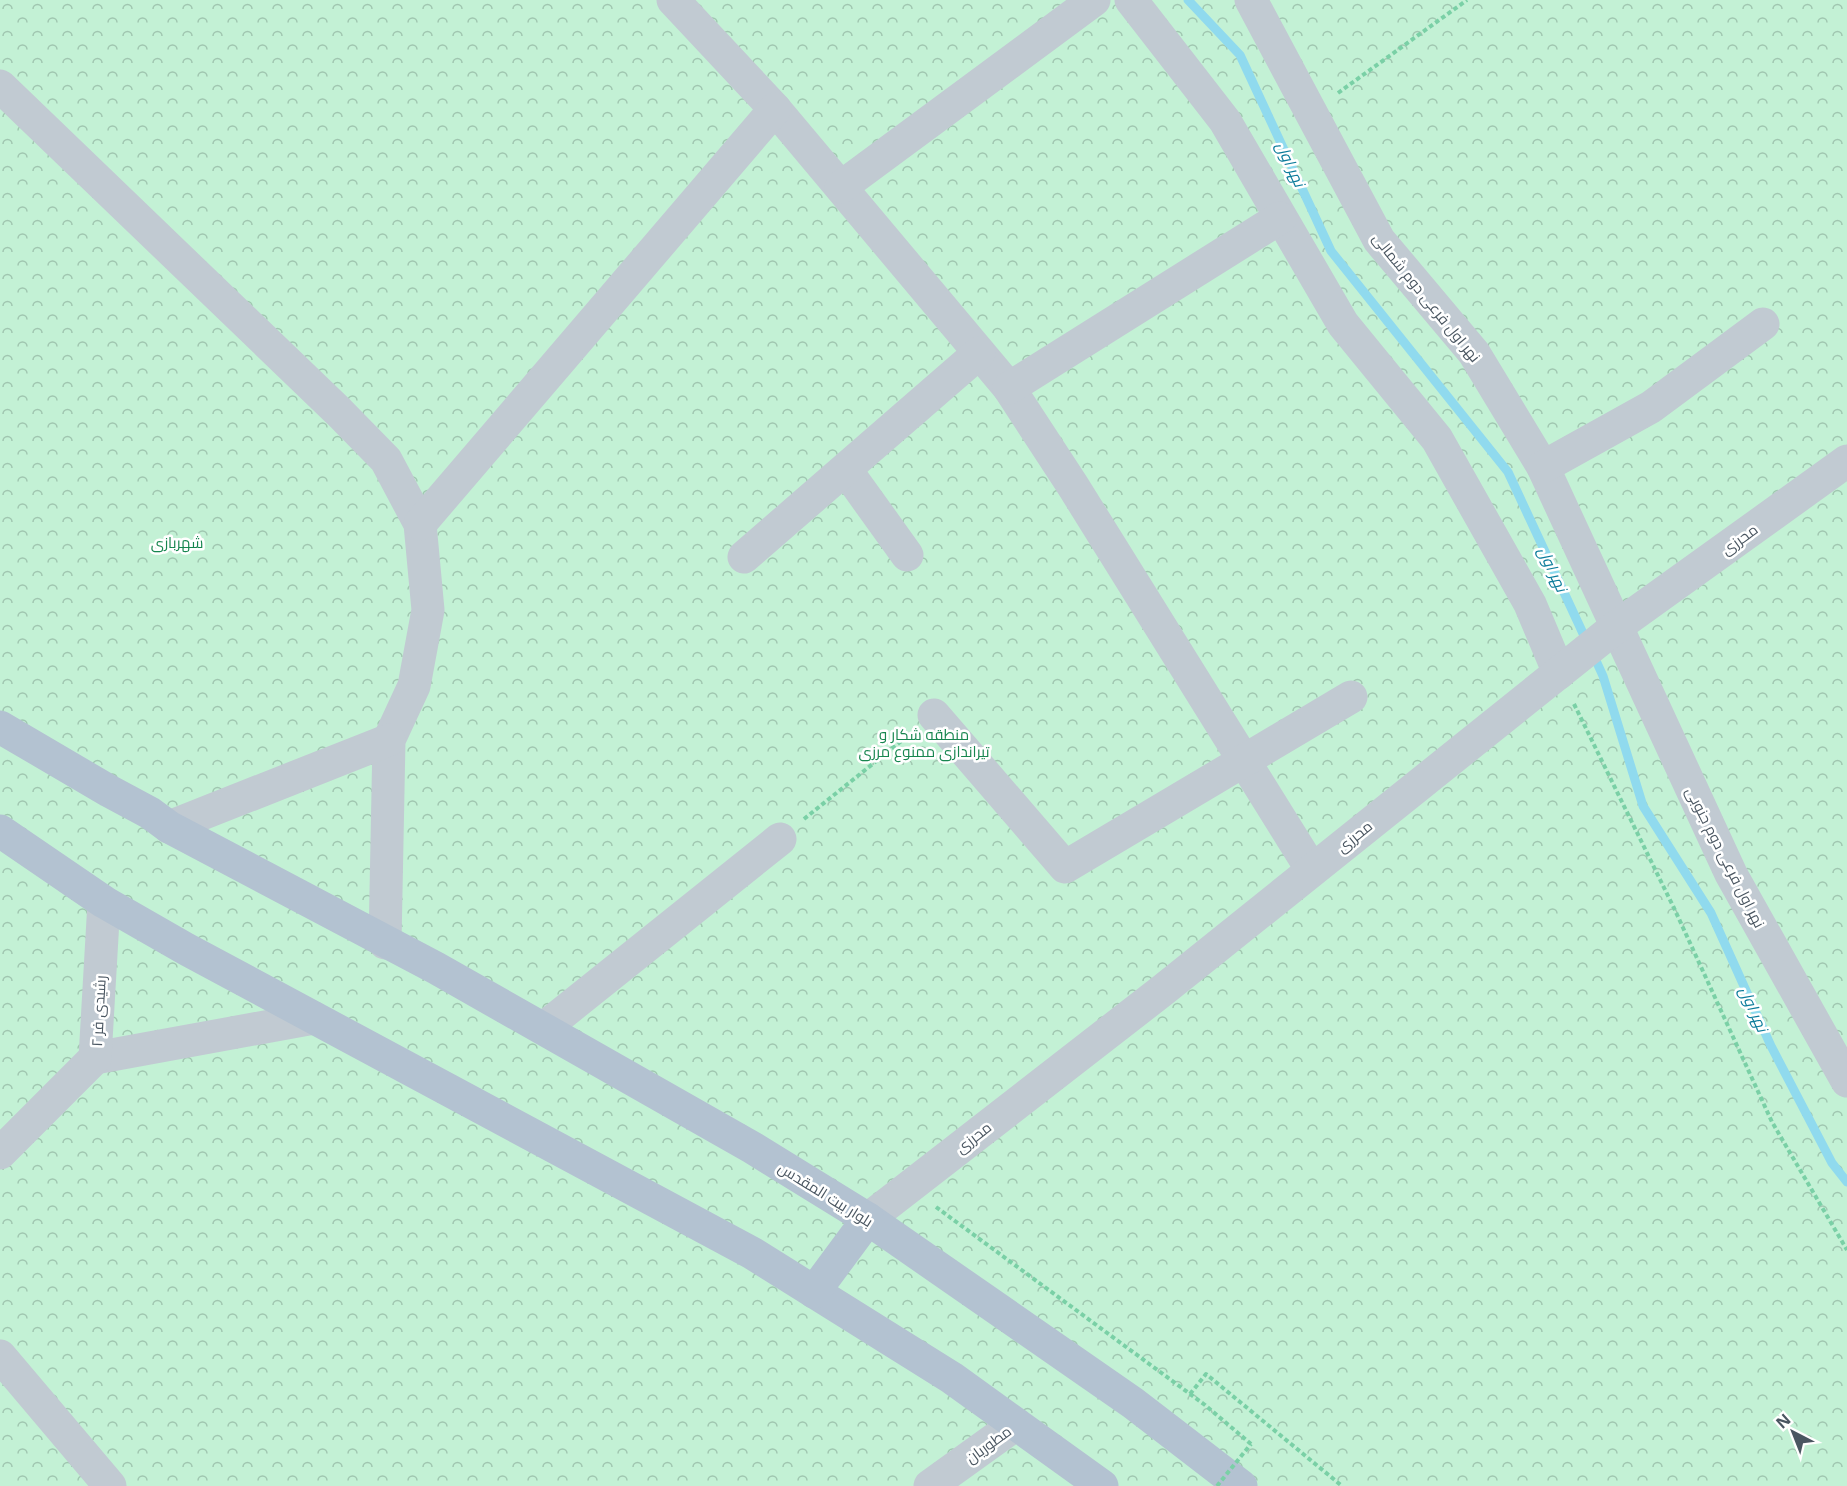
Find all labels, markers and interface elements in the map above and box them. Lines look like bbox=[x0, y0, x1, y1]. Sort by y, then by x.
water label: نهر اول bbox=[1271, 138, 1312, 192]
street label: نهر اول فرعی دوم شمالی bbox=[1368, 228, 1485, 367]
street label: محرزی bbox=[1717, 519, 1762, 560]
park label: شهربازی bbox=[151, 532, 203, 553]
water label: نهر اول bbox=[1533, 543, 1574, 597]
park label: منطقه شکار و تیراندازی ممنوع مرزی bbox=[859, 724, 989, 763]
street label: نهر اول فرعی دوم جنوبی bbox=[1681, 783, 1770, 931]
street label: محرزی bbox=[1332, 815, 1377, 857]
street label: رشیدی فر ۲ bbox=[86, 975, 111, 1047]
water label: نهر اول bbox=[1734, 983, 1774, 1037]
street label: محرزی bbox=[951, 1117, 996, 1158]
street label: بلوار بیت المقدس bbox=[774, 1157, 877, 1232]
north arrow bbox=[1763, 1402, 1823, 1462]
text: N bbox=[1771, 1408, 1795, 1433]
street label: مطوریان bbox=[961, 1421, 1015, 1468]

